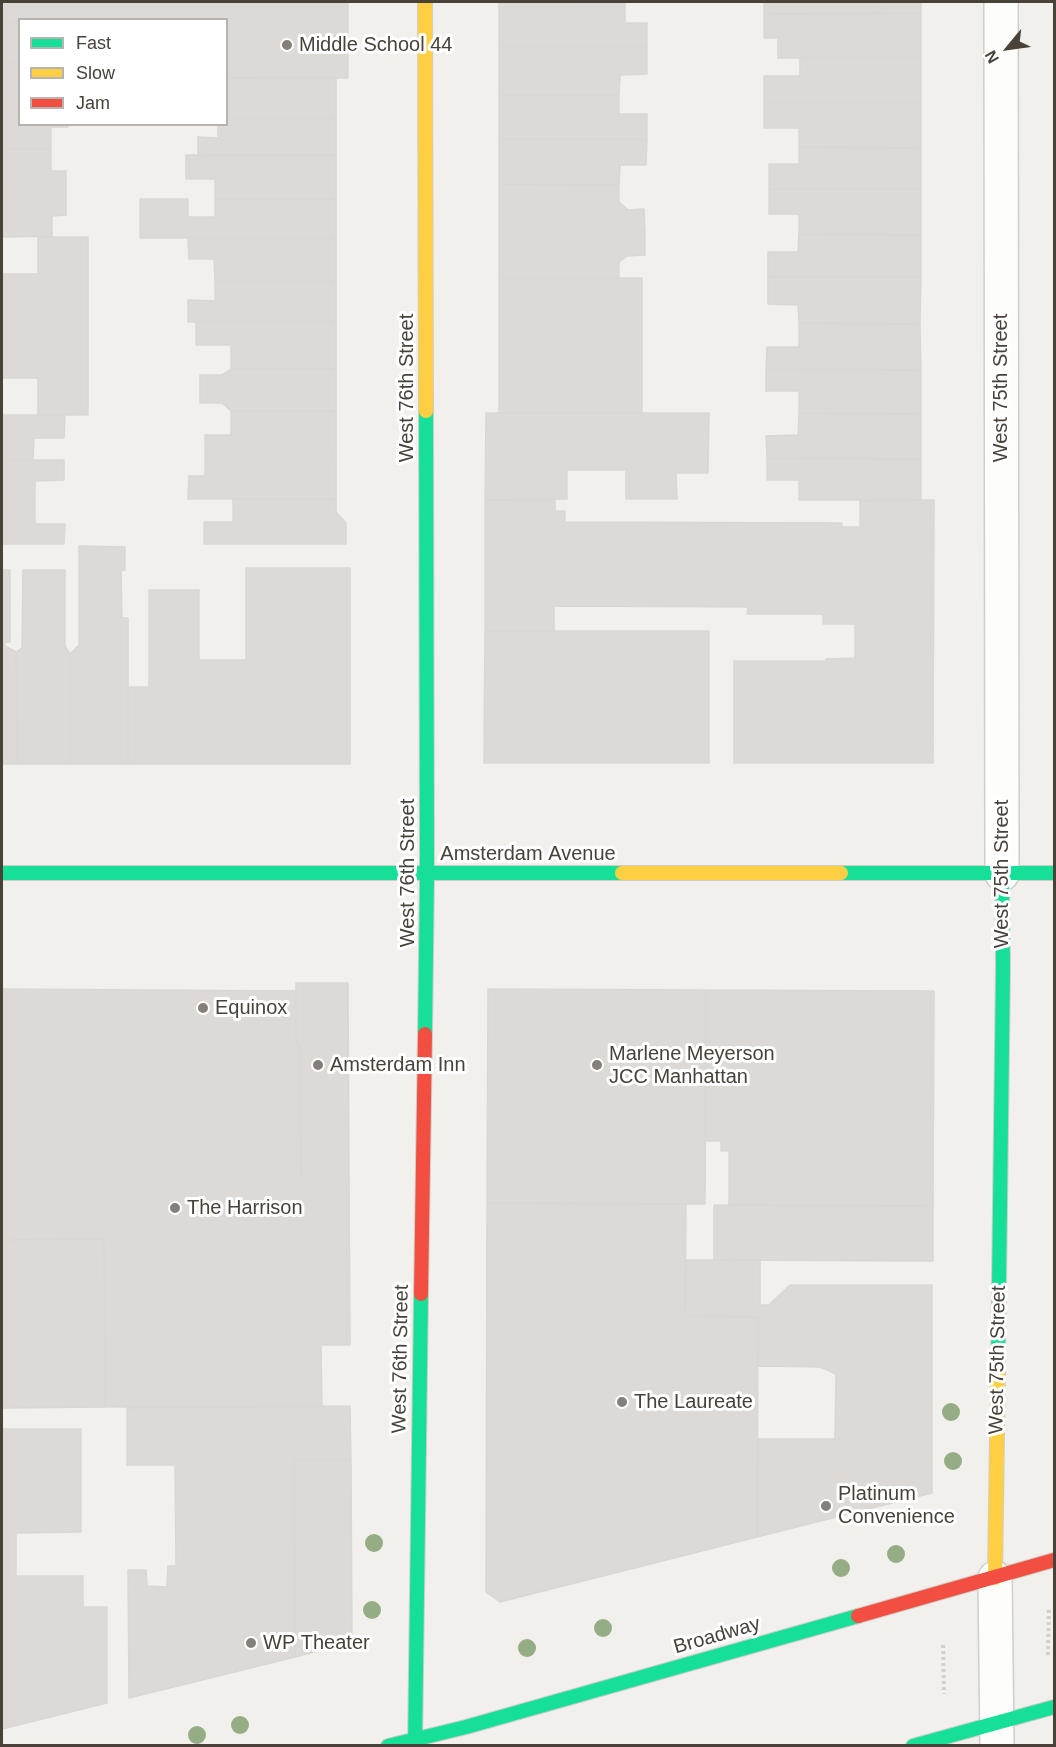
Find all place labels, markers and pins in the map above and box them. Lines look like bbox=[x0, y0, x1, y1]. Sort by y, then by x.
place label: Middle School 44 bbox=[299, 33, 452, 57]
marker: Middle School 44 bbox=[280, 38, 294, 52]
place label: Equinox bbox=[215, 996, 287, 1020]
marker: Equinox bbox=[196, 1001, 210, 1015]
place label: Marlene Meyerson JCC Manhattan bbox=[609, 1042, 775, 1089]
place label: Amsterdam Inn bbox=[330, 1053, 466, 1077]
marker: Amsterdam Inn bbox=[311, 1058, 325, 1072]
marker: Marlene Meyerson JCC Manhattan bbox=[590, 1058, 604, 1072]
place label: The Harrison bbox=[187, 1196, 303, 1220]
marker: The Harrison bbox=[168, 1201, 182, 1215]
place label: The Laureate bbox=[634, 1390, 753, 1414]
marker: The Laureate bbox=[615, 1395, 629, 1409]
place label: Platinum Convenience bbox=[838, 1482, 955, 1529]
marker: Platinum Convenience bbox=[819, 1499, 833, 1513]
place label: WP Theater bbox=[263, 1631, 370, 1655]
marker: WP Theater bbox=[244, 1636, 258, 1650]

